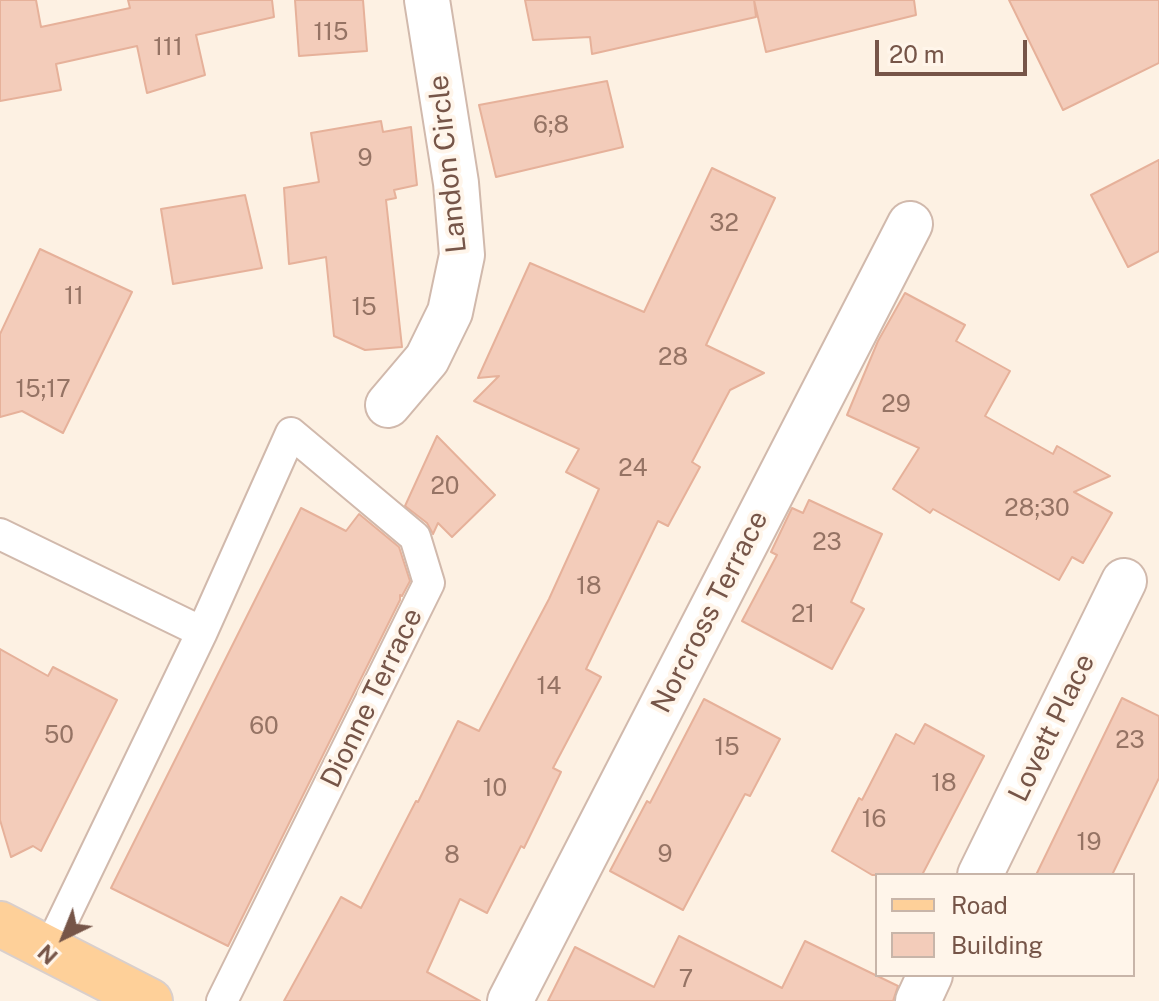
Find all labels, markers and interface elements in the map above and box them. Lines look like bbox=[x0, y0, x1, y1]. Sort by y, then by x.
house number: 115 bbox=[314, 19, 348, 47]
scale bar bbox=[879, 24, 1031, 74]
house number: 111 bbox=[153, 34, 183, 62]
text: 20 m bbox=[889, 40, 945, 68]
street label: Landon Circle bbox=[422, 73, 474, 255]
house number: 6;8 bbox=[533, 112, 569, 140]
house number: 9 bbox=[358, 145, 372, 173]
house number: 32 bbox=[709, 210, 739, 238]
house number: 11 bbox=[64, 283, 84, 311]
house number: 15 bbox=[351, 294, 377, 322]
house number: 28 bbox=[658, 344, 688, 372]
house number: 15;17 bbox=[15, 376, 71, 404]
house number: 29 bbox=[881, 391, 911, 419]
house number: 24 bbox=[618, 455, 648, 483]
house number: 20 bbox=[431, 473, 459, 501]
house number: 28;30 bbox=[1004, 495, 1070, 523]
street label: Norcross Terrace bbox=[645, 505, 775, 719]
house number: 23 bbox=[812, 529, 842, 557]
house number: 18 bbox=[576, 573, 602, 601]
house number: 21 bbox=[791, 601, 815, 629]
street label: Dionne Terrace bbox=[314, 603, 430, 793]
street label: Lovett Place bbox=[1002, 649, 1102, 807]
house number: 14 bbox=[537, 673, 561, 701]
house number: 60 bbox=[249, 713, 279, 741]
house number: 50 bbox=[44, 722, 74, 750]
house number: 23 bbox=[1115, 727, 1145, 755]
house number: 15 bbox=[714, 734, 740, 762]
house number: 18 bbox=[931, 770, 957, 798]
house number: 10 bbox=[483, 775, 507, 803]
house number: 16 bbox=[862, 806, 886, 834]
house number: 19 bbox=[1077, 829, 1101, 857]
house number: 9 bbox=[658, 841, 672, 869]
house number: 8 bbox=[444, 842, 460, 870]
legend bbox=[875, 873, 1135, 977]
text: Road bbox=[951, 891, 1008, 919]
north arrow bbox=[24, 897, 104, 977]
text: Building bbox=[951, 931, 1043, 959]
text: N bbox=[32, 939, 63, 970]
house number: 7 bbox=[679, 966, 693, 994]

